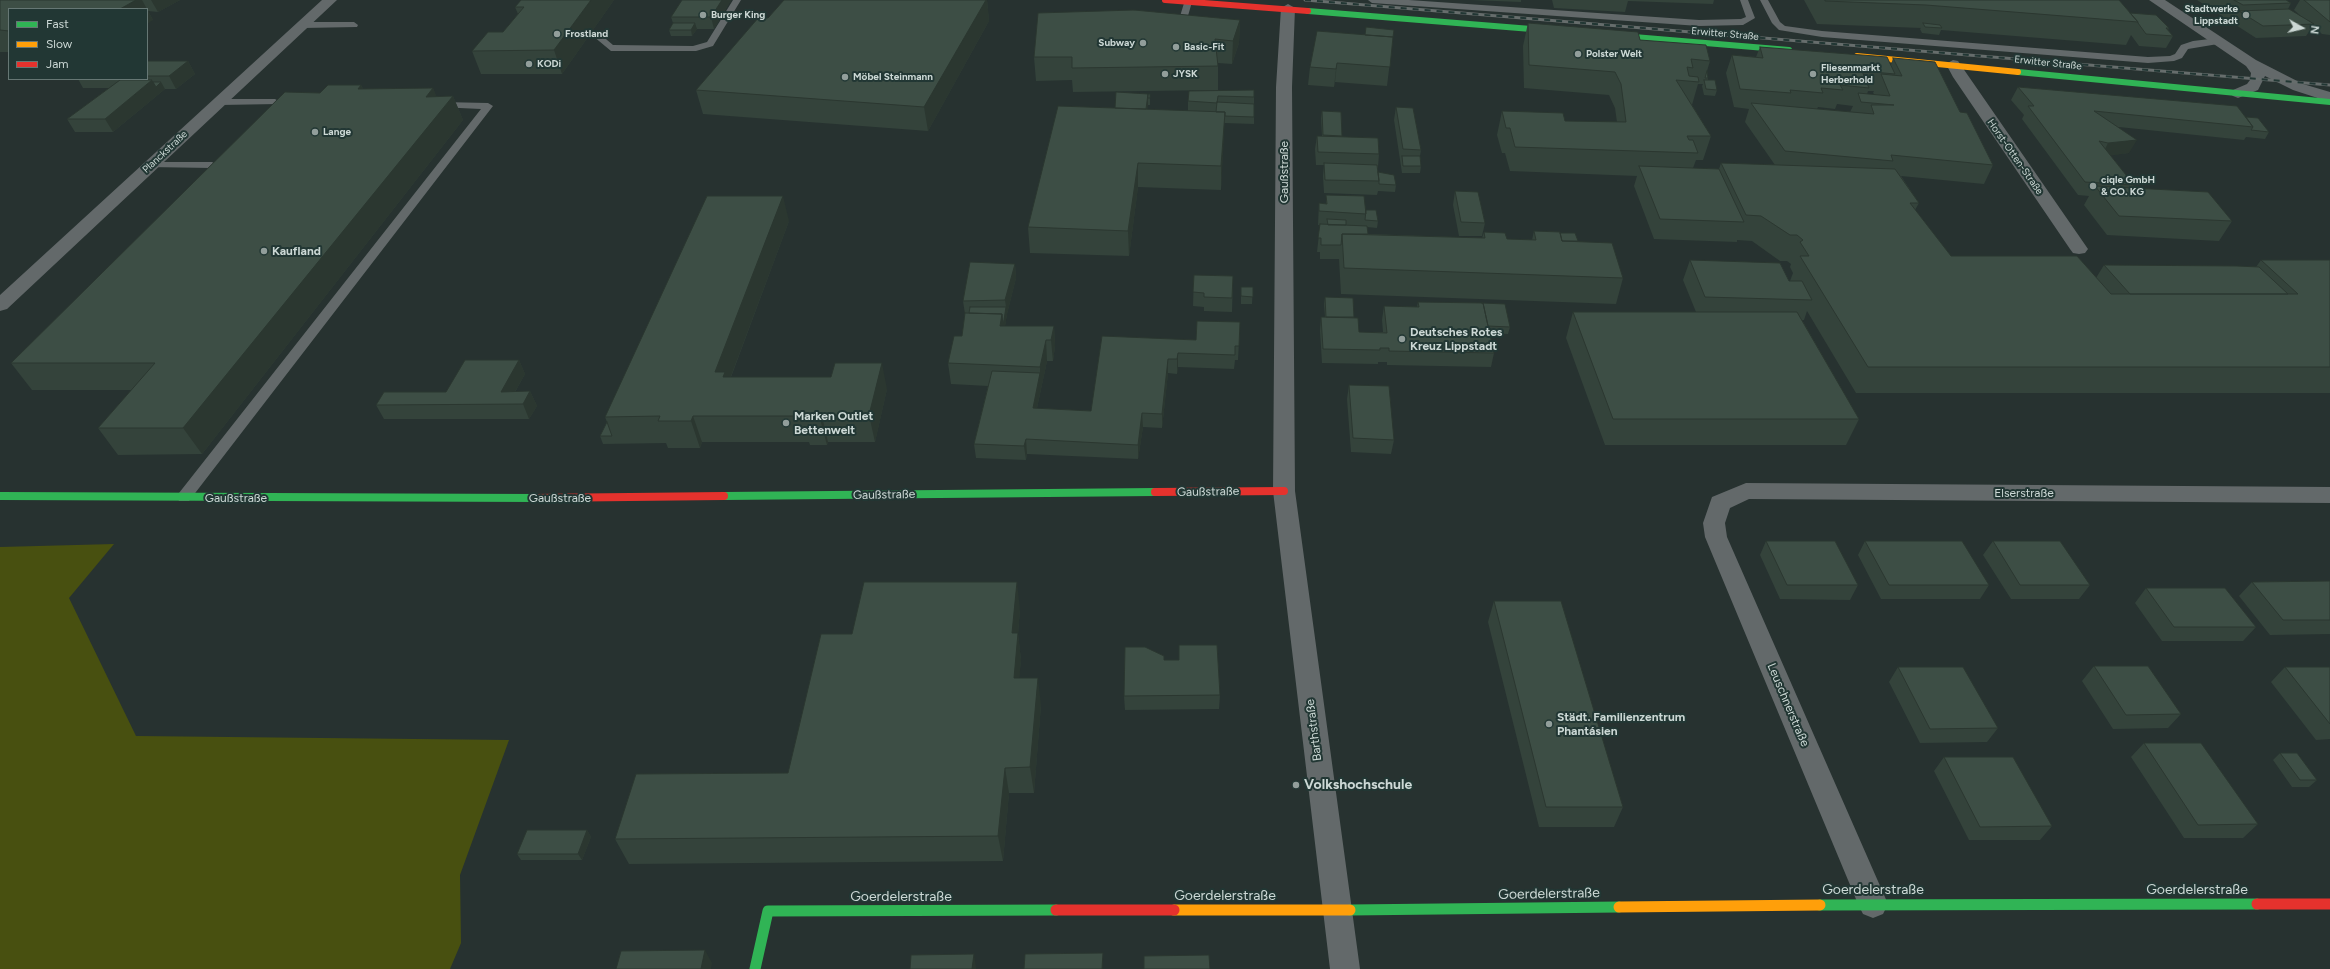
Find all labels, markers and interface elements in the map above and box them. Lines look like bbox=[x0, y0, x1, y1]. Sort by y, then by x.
place label: Stadtwerke Lippstadt bbox=[2185, 3, 2238, 26]
legend bbox=[8, 8, 148, 80]
north arrow bbox=[2282, 8, 2322, 48]
place label: Burger King bbox=[711, 9, 765, 21]
marker: Burger King bbox=[698, 10, 708, 20]
marker: Stadtwerke Lippstadt bbox=[2241, 10, 2251, 20]
text: Fast bbox=[46, 17, 69, 31]
street label: Erwitter Straße bbox=[1691, 25, 1759, 43]
text: N bbox=[2307, 25, 2321, 35]
place label: Frostland bbox=[565, 28, 608, 40]
marker: Frostland bbox=[552, 29, 562, 39]
text: Slow bbox=[46, 37, 72, 51]
place label: Subway bbox=[1098, 37, 1135, 49]
marker: Subway bbox=[1138, 38, 1148, 48]
place label: Basic-Fit bbox=[1184, 41, 1224, 53]
marker: Basic-Fit bbox=[1171, 42, 1181, 52]
place label: Polster Welt bbox=[1586, 48, 1642, 60]
marker: Polster Welt bbox=[1573, 49, 1583, 59]
street label: Erwitter Straße bbox=[2014, 53, 2082, 73]
text: Jam bbox=[46, 57, 69, 71]
place label: KODi bbox=[537, 58, 561, 70]
marker: KODi bbox=[524, 59, 534, 69]
place label: Fliesenmarkt Herberhold bbox=[1821, 62, 1880, 86]
place label: JYSK bbox=[1173, 68, 1198, 80]
marker: JYSK bbox=[1160, 69, 1170, 79]
marker: Fliesenmarkt Herberhold bbox=[1808, 69, 1818, 79]
place label: Möbel Steinmann bbox=[853, 71, 933, 83]
marker: Möbel Steinmann bbox=[840, 72, 850, 82]
street label: Horst-Otten-Straße bbox=[1984, 117, 2046, 197]
place label: Lange bbox=[323, 126, 351, 138]
marker: Lange bbox=[310, 127, 320, 137]
street label: Planckstraße bbox=[140, 128, 190, 176]
street label: Gaußstraße bbox=[1277, 141, 1291, 203]
place label: ciqle GmbH & CO. KG bbox=[2101, 174, 2155, 198]
marker: ciqle GmbH & CO. KG bbox=[2088, 181, 2098, 191]
place label: Kaufland bbox=[272, 244, 321, 258]
marker: Kaufland bbox=[259, 246, 269, 256]
place label: Deutsches Rotes Kreuz Lippstadt bbox=[1410, 325, 1502, 353]
marker: Deutsches Rotes Kreuz Lippstadt bbox=[1397, 334, 1407, 344]
place label: Marken Outlet Bettenwelt bbox=[794, 409, 873, 437]
marker: Marken Outlet Bettenwelt bbox=[781, 418, 791, 428]
street label: Gaußstraße bbox=[1177, 484, 1239, 500]
street label: Elserstraße bbox=[1994, 486, 2054, 500]
street label: Gaußstraße bbox=[853, 487, 915, 503]
street label: Gaußstraße bbox=[205, 491, 267, 505]
street label: Gaußstraße bbox=[529, 491, 591, 505]
street label: Leuschnerstraße bbox=[1764, 661, 1812, 749]
street label: Barthstraße bbox=[1303, 698, 1325, 762]
place label: Städt. Familienzentrum Phantásien bbox=[1557, 710, 1685, 738]
marker: Städt. Familienzentrum Phantásien bbox=[1544, 719, 1554, 729]
place label: Volkshochschule bbox=[1304, 777, 1412, 793]
marker: Volkshochschule bbox=[1291, 780, 1301, 790]
street label: Goerdelerstraße bbox=[1822, 882, 1924, 898]
street label: Goerdelerstraße bbox=[2146, 882, 2248, 898]
street label: Goerdelerstraße bbox=[1498, 885, 1600, 903]
street label: Goerdelerstraße bbox=[1174, 888, 1276, 904]
street label: Goerdelerstraße bbox=[850, 889, 952, 905]

